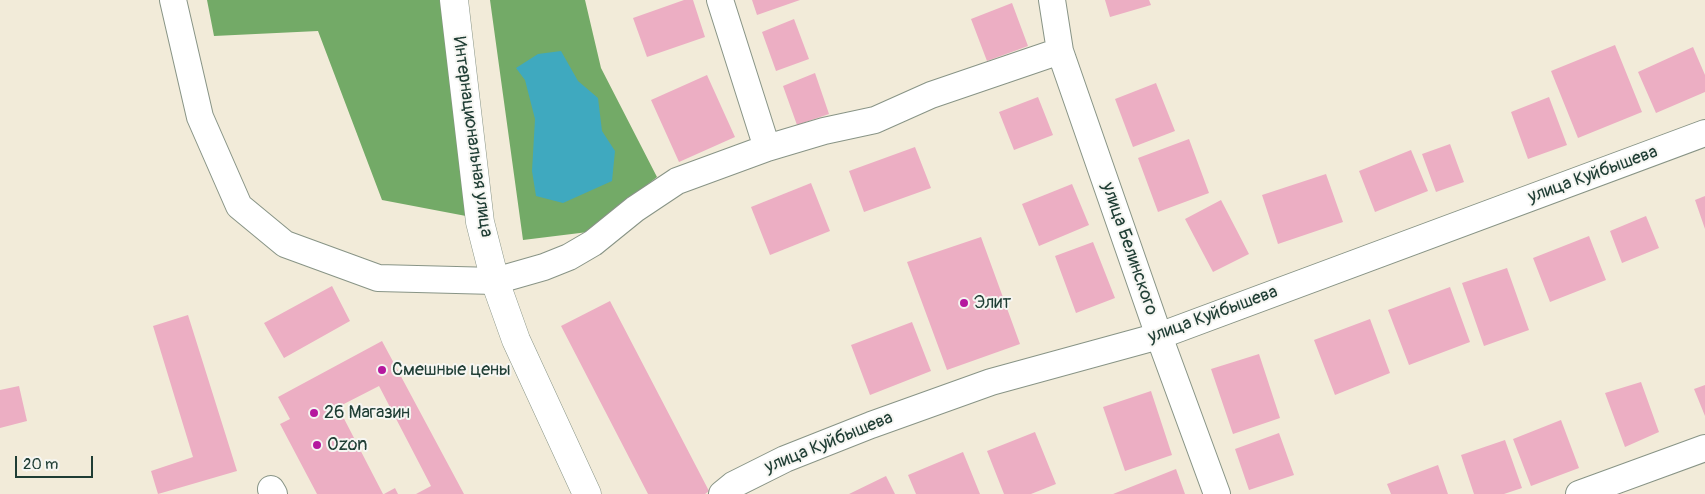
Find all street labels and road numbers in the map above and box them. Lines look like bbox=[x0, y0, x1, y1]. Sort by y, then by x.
street label: Интернациональная улица bbox=[447, 35, 497, 239]
street label: улица Куйбышева bbox=[1525, 142, 1661, 208]
street label: улица Белинского bbox=[1096, 180, 1162, 318]
street label: улица Куйбышева bbox=[1145, 282, 1281, 348]
street label: улица Куйбышева bbox=[762, 407, 896, 479]

